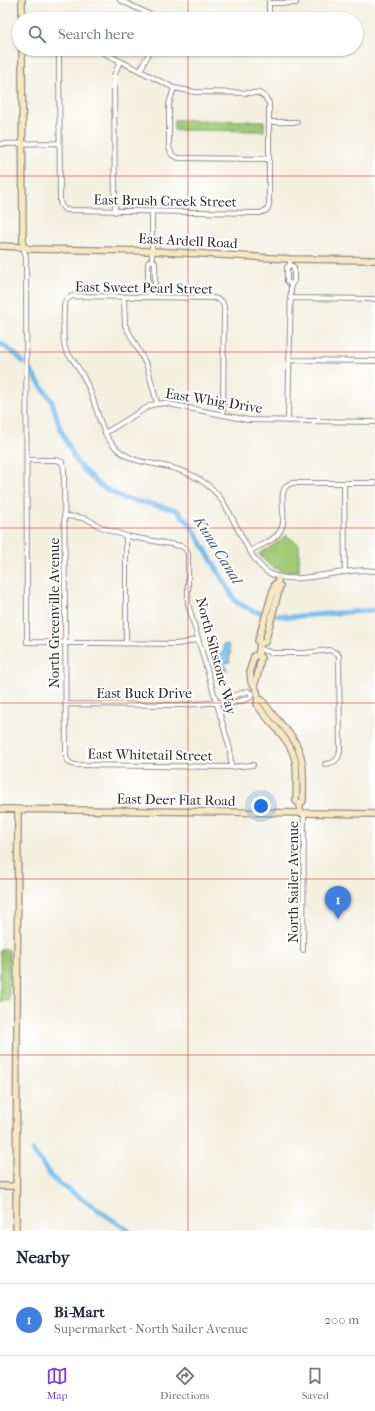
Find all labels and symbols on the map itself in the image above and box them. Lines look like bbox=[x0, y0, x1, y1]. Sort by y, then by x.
street label: East Brush Creek Street bbox=[93, 191, 237, 211]
street label: East Ardell Road bbox=[138, 230, 238, 252]
street label: East Sweet Pearl Street bbox=[75, 278, 213, 298]
street label: East Whig Drive bbox=[164, 385, 264, 417]
water label: Kuna Canal bbox=[190, 512, 247, 589]
street label: North Greenville Avenue bbox=[46, 538, 63, 688]
street label: North Siltstone Way bbox=[192, 595, 240, 717]
street label: East Buck Drive bbox=[96, 685, 192, 702]
street label: East Whitetail Street bbox=[87, 745, 213, 765]
street label: East Deer Flat Road bbox=[116, 790, 236, 810]
your location bbox=[251, 796, 271, 816]
street label: North Sailer Avenue bbox=[285, 821, 302, 943]
pin: 1 bbox=[325, 886, 351, 919]

